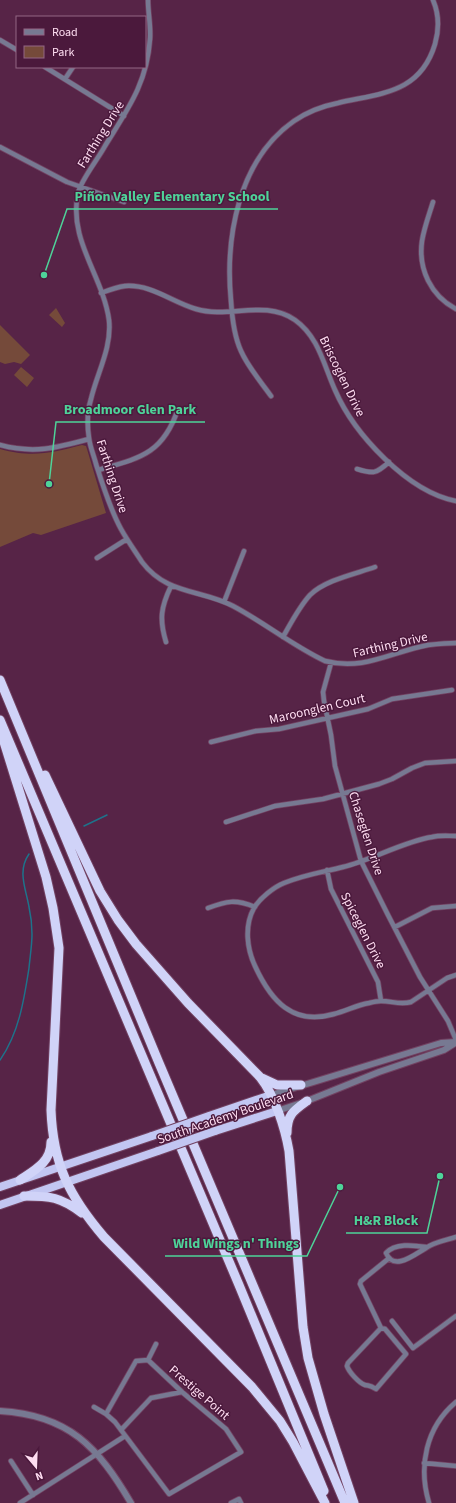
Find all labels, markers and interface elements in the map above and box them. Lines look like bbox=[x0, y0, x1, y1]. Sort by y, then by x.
legend bbox=[16, 16, 146, 68]
text: Road bbox=[52, 24, 78, 41]
text: Park bbox=[52, 44, 74, 61]
street label: Farthing Drive bbox=[73, 97, 129, 172]
callout: Piñon Valley Elementary School bbox=[67, 183, 278, 209]
text: Piñon Valley Elementary School bbox=[74, 187, 270, 207]
street label: Briscoglen Drive bbox=[315, 333, 369, 420]
callout: Broadmoor Glen Park bbox=[56, 396, 205, 422]
text: Broadmoor Glen Park bbox=[64, 400, 196, 420]
street label: Farthing Drive bbox=[92, 437, 132, 515]
street label: Farthing Drive bbox=[351, 628, 429, 662]
street label: Maroonglen Court bbox=[267, 689, 368, 729]
street label: Chaseglen Drive bbox=[344, 789, 388, 877]
street label: Spiceglen Drive bbox=[336, 889, 390, 972]
street label: South Academy Boulevard bbox=[155, 1085, 296, 1149]
callout: H&R Block bbox=[346, 1207, 427, 1233]
text: H&R Block bbox=[354, 1211, 419, 1231]
callout: Wild Wings n' Things bbox=[165, 1230, 307, 1256]
text: Wild Wings n' Things bbox=[173, 1234, 299, 1254]
street label: Prestige Point bbox=[165, 1361, 234, 1425]
north arrow bbox=[16, 1447, 56, 1487]
text: N bbox=[33, 1468, 45, 1484]

